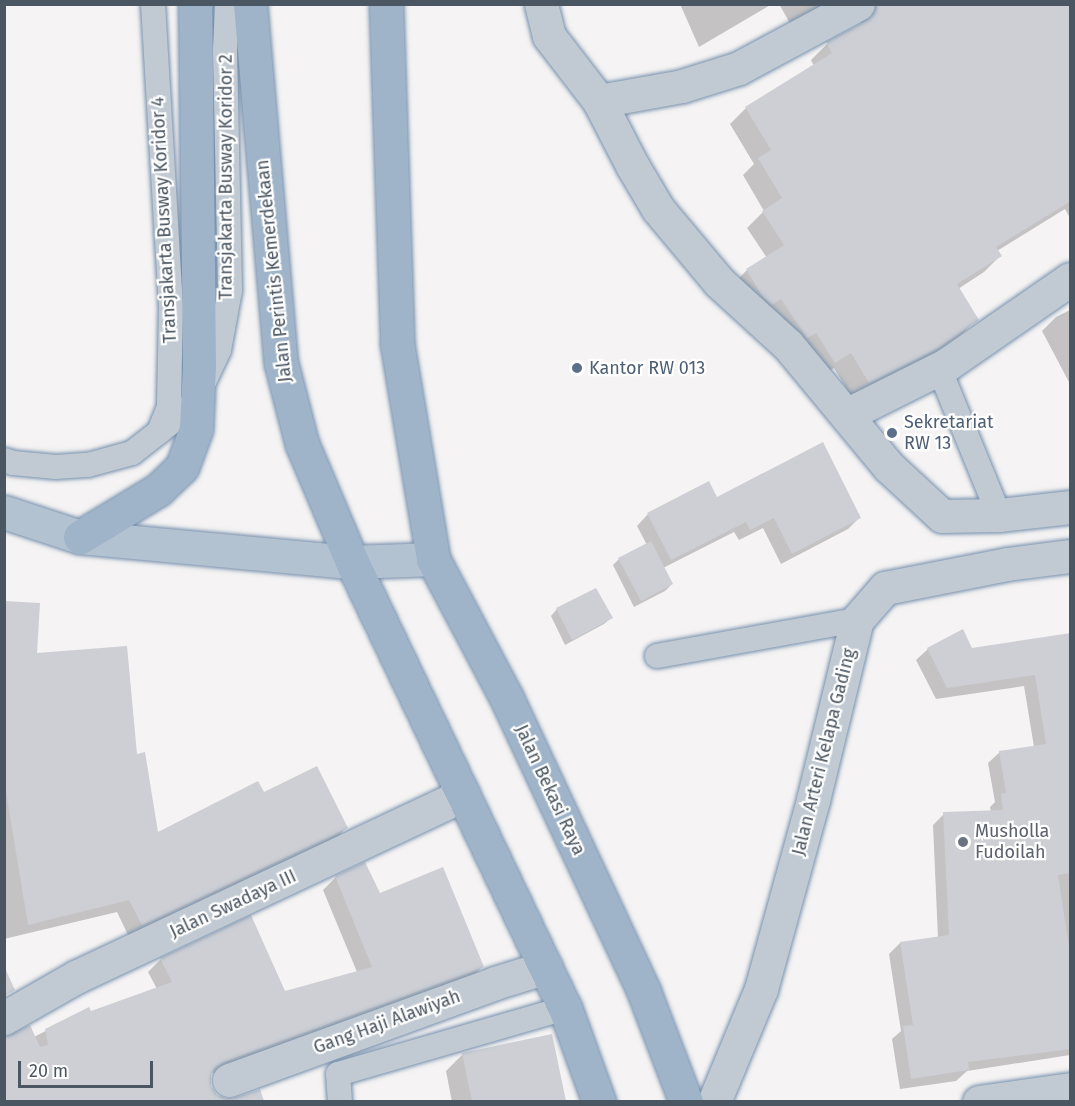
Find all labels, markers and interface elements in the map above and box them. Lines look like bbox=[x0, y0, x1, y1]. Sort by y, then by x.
street label: Transjakarta Busway Koridor 2 bbox=[215, 54, 237, 300]
street label: Transjakarta Busway Koridor 4 bbox=[147, 96, 181, 344]
street label: Jalan Perintis Kemerdekaan bbox=[252, 159, 296, 383]
place label: Kantor RW 013 bbox=[589, 357, 705, 379]
marker: Kantor RW 013 bbox=[570, 361, 584, 375]
place label: Sekretariat RW 13 bbox=[904, 412, 994, 454]
marker: Sekretariat RW 13 bbox=[885, 426, 899, 440]
street label: Jalan Arteri Kelapa Gading bbox=[788, 646, 860, 858]
street label: Jalan Bekasi Raya bbox=[510, 721, 590, 859]
place label: Musholla Fudoilah bbox=[975, 821, 1049, 864]
marker: Musholla Fudoilah bbox=[956, 835, 970, 849]
street label: Jalan Swadaya III bbox=[166, 865, 300, 943]
street label: Gang Haji Alawiyah bbox=[311, 985, 463, 1059]
scale bar bbox=[21, 1049, 156, 1087]
text: 20 m bbox=[29, 1060, 68, 1082]

